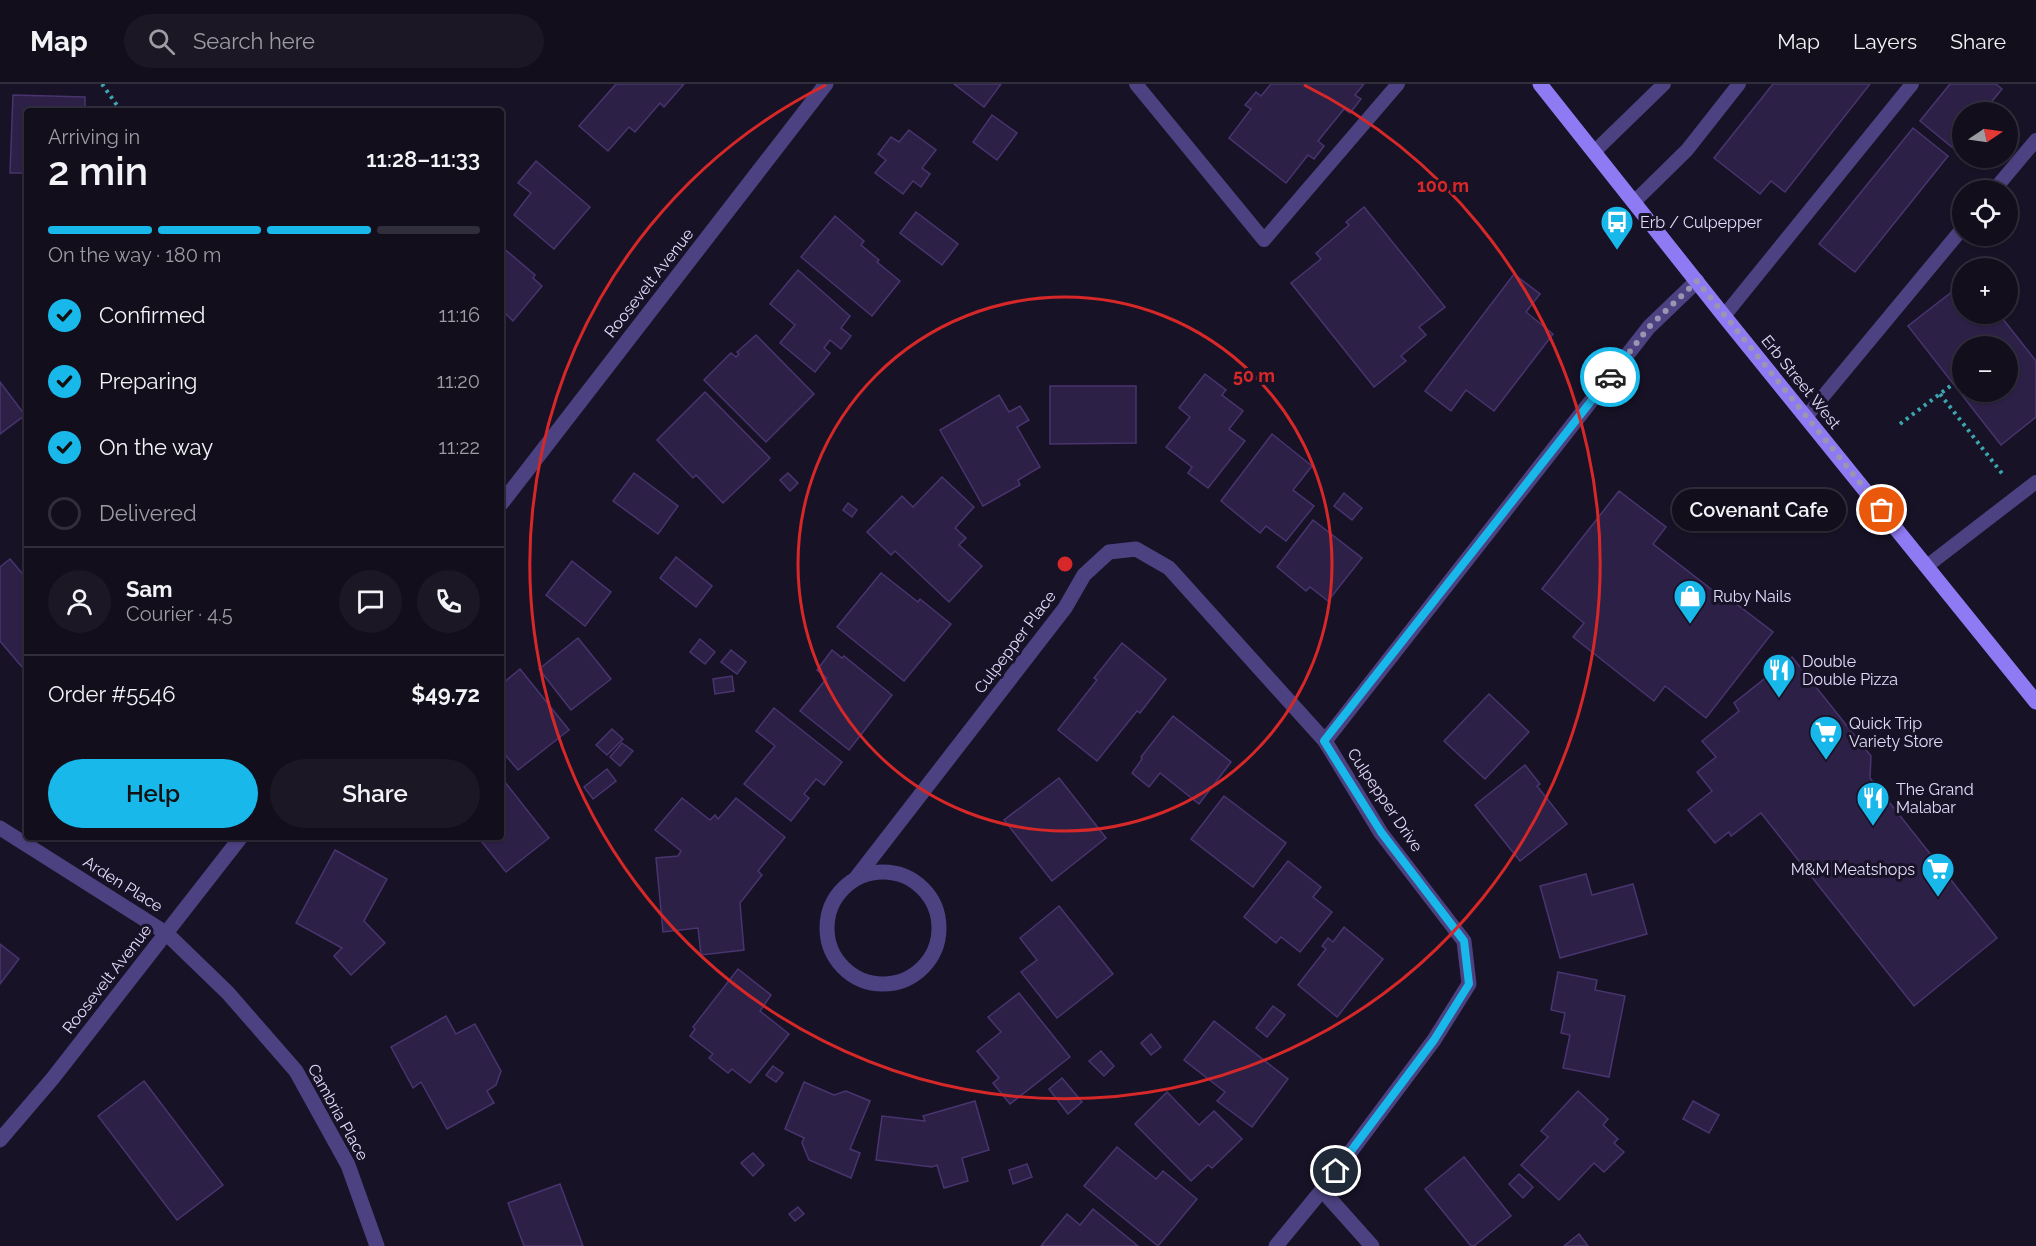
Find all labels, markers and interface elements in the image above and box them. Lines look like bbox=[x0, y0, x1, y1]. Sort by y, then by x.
search box bbox=[124, 14, 544, 68]
text: Map bbox=[30, 25, 88, 58]
icon: search bbox=[145, 25, 178, 58]
text: Search here bbox=[193, 28, 315, 54]
text: Map bbox=[1777, 29, 1820, 54]
text: Layers bbox=[1853, 29, 1917, 54]
text: Share bbox=[1950, 29, 2006, 54]
north arrow bbox=[1952, 102, 2018, 168]
map controls bbox=[1952, 102, 2018, 402]
text: Arriving in bbox=[48, 125, 140, 149]
text: 11:28–11:33 bbox=[366, 146, 480, 172]
text: 2 min bbox=[48, 148, 148, 194]
text: 100 m bbox=[1417, 175, 1469, 196]
button: locate bbox=[1952, 180, 2018, 246]
bus stop icon: Erb / Culpepper bbox=[1599, 204, 1635, 251]
place label: Erb / Culpepper bbox=[1640, 213, 1762, 232]
street label: Roosevelt Avenue bbox=[601, 225, 697, 341]
text: On the way · 180 m bbox=[48, 243, 221, 267]
button: + bbox=[1952, 258, 2018, 324]
icon: check bbox=[48, 299, 81, 332]
text: Confirmed bbox=[99, 302, 206, 328]
text: 11:16 bbox=[439, 303, 480, 327]
street label: Erb Street West bbox=[1757, 331, 1845, 433]
button: − bbox=[1952, 336, 2018, 402]
courier bbox=[1580, 347, 1640, 407]
icon: car bbox=[1594, 361, 1627, 394]
icon: check bbox=[48, 365, 81, 398]
text: 50 m bbox=[1233, 365, 1275, 386]
text: Preparing bbox=[99, 368, 197, 394]
text: 11:20 bbox=[436, 369, 480, 393]
icon: check bbox=[48, 431, 81, 464]
text: On the way bbox=[99, 434, 213, 460]
text: 11:22 bbox=[438, 435, 480, 459]
pin bbox=[1856, 484, 1907, 535]
callout: Covenant Cafe bbox=[1672, 489, 1846, 531]
icon: bag bbox=[1865, 493, 1898, 526]
text: Covenant Cafe bbox=[1690, 498, 1828, 522]
text: Delivered bbox=[99, 500, 197, 526]
centre of rings bbox=[1055, 554, 1075, 574]
button: person bbox=[48, 570, 111, 633]
button: chat bbox=[339, 570, 402, 633]
button: phone bbox=[417, 570, 480, 633]
text: Sam bbox=[126, 576, 173, 602]
shop icon: Ruby Nails bbox=[1672, 578, 1708, 625]
street label: Culpepper Place bbox=[970, 587, 1060, 697]
place label: Ruby Nails bbox=[1713, 587, 1792, 606]
text: Courier · 4.5 bbox=[126, 602, 233, 626]
restaurant icon: Double Double Pizza bbox=[1761, 652, 1797, 699]
place label: Double Double Pizza bbox=[1802, 652, 1898, 689]
text: Order #5546 bbox=[48, 681, 176, 707]
text: $49.72 bbox=[411, 681, 480, 707]
supermarket icon: Quick Trip Variety Store bbox=[1808, 714, 1844, 761]
place label: Quick Trip Variety Store bbox=[1849, 714, 1943, 751]
street label: Culpepper Drive bbox=[1343, 745, 1427, 855]
button: Help bbox=[48, 759, 258, 828]
button: Share bbox=[270, 759, 480, 828]
restaurant icon: The Grand Malabar bbox=[1855, 780, 1891, 827]
place label: The Grand Malabar bbox=[1896, 780, 1974, 817]
supermarket icon: M&M Meatshops bbox=[1920, 851, 1956, 898]
street label: Arden Place bbox=[80, 852, 166, 916]
place label: M&M Meatshops bbox=[1791, 860, 1915, 879]
street label: Roosevelt Avenue bbox=[59, 921, 155, 1037]
street label: Cambria Place bbox=[304, 1060, 372, 1164]
pin bbox=[1310, 1145, 1361, 1196]
icon: home bbox=[1319, 1154, 1352, 1187]

